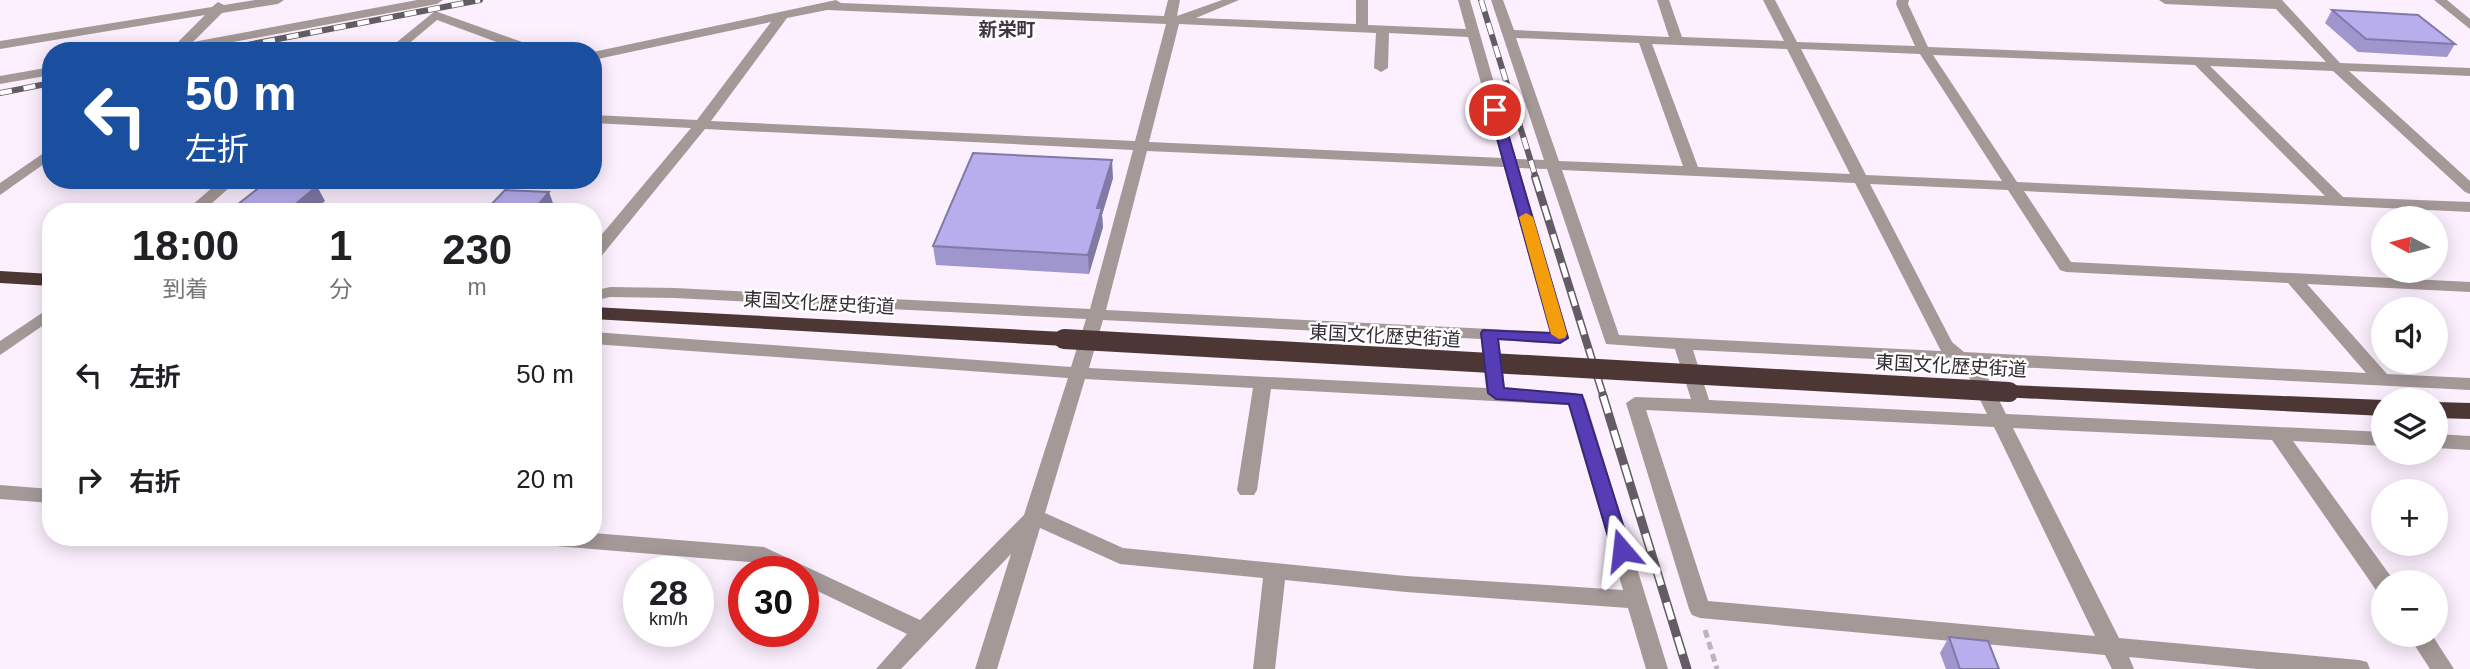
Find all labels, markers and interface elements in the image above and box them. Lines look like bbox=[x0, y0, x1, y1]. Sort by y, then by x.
district label: 新栄町 bbox=[978, 19, 1036, 40]
text: 50 m bbox=[185, 66, 297, 120]
icon: left bbox=[70, 70, 161, 161]
pin bbox=[1465, 80, 1525, 140]
icon: arrive bbox=[1476, 91, 1514, 129]
text: 左折 bbox=[185, 131, 249, 167]
north arrow bbox=[2371, 206, 2448, 284]
map controls bbox=[2371, 206, 2448, 647]
text: 18:00 bbox=[132, 222, 239, 269]
text: 1 bbox=[329, 222, 352, 269]
text: 230 bbox=[442, 226, 512, 273]
text: m bbox=[468, 274, 487, 300]
text: 到着 bbox=[162, 276, 208, 302]
text: 分 bbox=[329, 276, 352, 302]
street label: 東国文化歴史街道 bbox=[743, 289, 895, 317]
button: sound bbox=[2371, 297, 2448, 374]
street label: 東国文化歴史街道 bbox=[1309, 322, 1461, 350]
street label: 東国文化歴史街道 bbox=[1875, 352, 2027, 380]
icon: left bbox=[70, 356, 108, 394]
text: 50 m bbox=[516, 359, 574, 389]
text: 左折 bbox=[129, 362, 181, 392]
button: layers bbox=[2371, 388, 2448, 465]
icon: right bbox=[70, 461, 108, 499]
text: 20 m bbox=[516, 464, 574, 494]
text: 右折 bbox=[129, 467, 181, 497]
button: + bbox=[2371, 479, 2448, 556]
position arrow bbox=[1585, 513, 1659, 587]
speed limit sign: 30 bbox=[728, 556, 819, 647]
button: − bbox=[2371, 570, 2448, 647]
text: 28 bbox=[649, 573, 688, 612]
text: km/h bbox=[649, 609, 688, 629]

